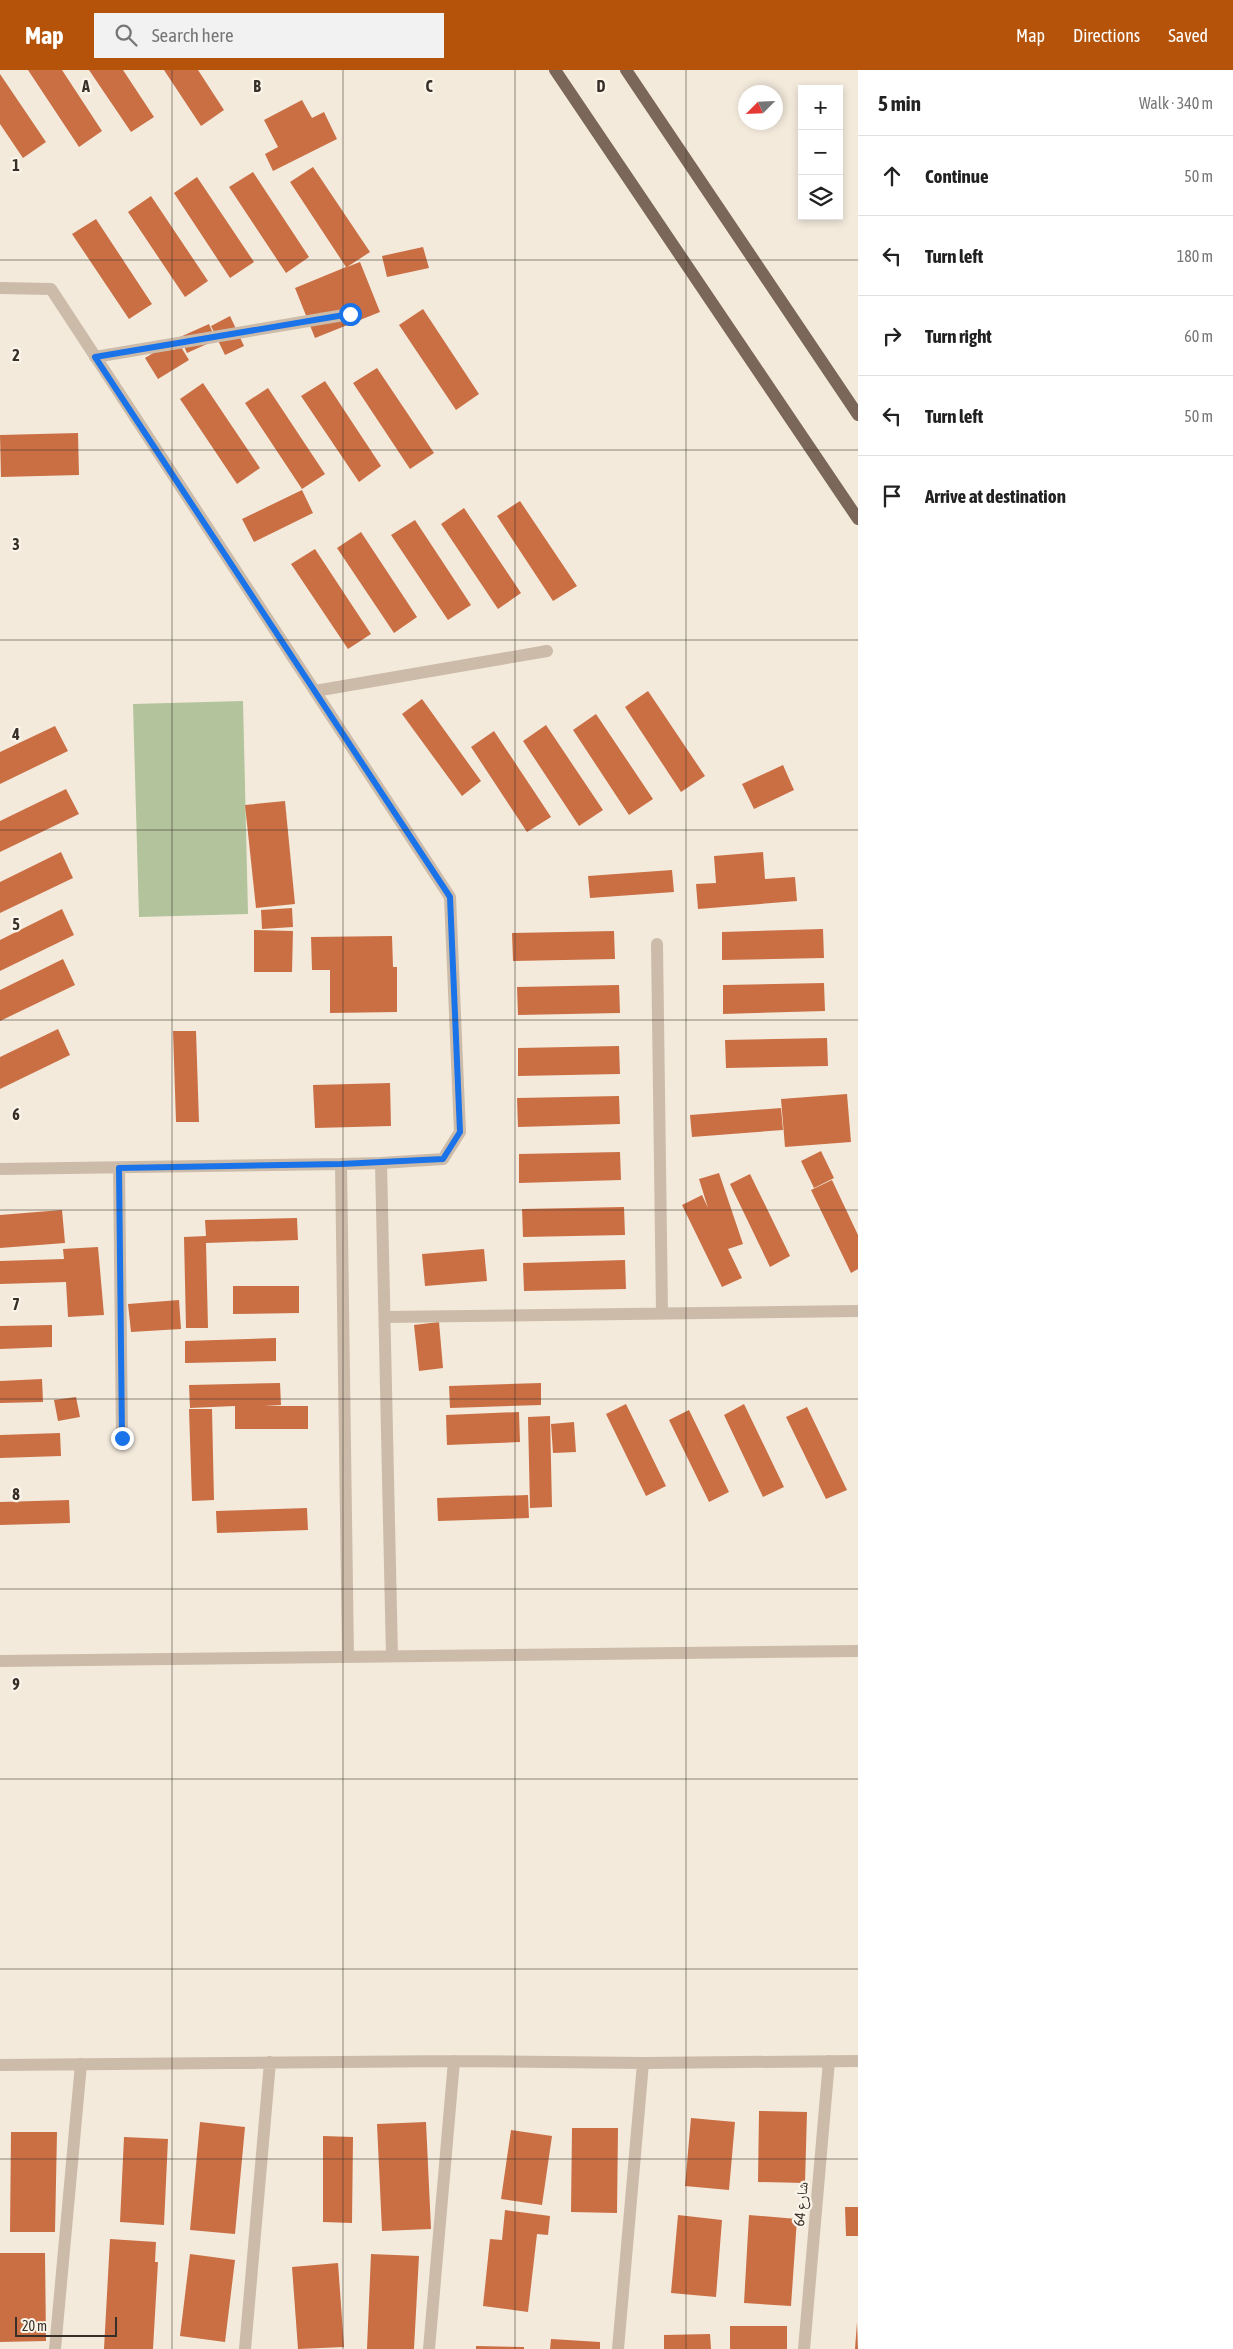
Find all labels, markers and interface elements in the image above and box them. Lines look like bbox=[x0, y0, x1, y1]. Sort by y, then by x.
search box bbox=[94, 13, 444, 58]
icon: search bbox=[112, 21, 140, 49]
text: Map bbox=[25, 22, 64, 49]
text: Search here bbox=[152, 24, 234, 46]
text: Map bbox=[1016, 25, 1045, 46]
text: Directions bbox=[1073, 25, 1140, 46]
text: Saved bbox=[1168, 25, 1208, 46]
text: A bbox=[81, 77, 90, 95]
text: B bbox=[253, 77, 261, 95]
text: C bbox=[425, 77, 433, 95]
text: D bbox=[597, 77, 606, 95]
north arrow bbox=[738, 85, 783, 130]
map controls bbox=[798, 85, 843, 220]
button: + bbox=[798, 85, 843, 130]
text: 5 min bbox=[878, 91, 921, 115]
text: Walk · 340 m bbox=[1139, 94, 1213, 112]
button: − bbox=[798, 130, 843, 175]
text: 1 bbox=[12, 156, 20, 174]
icon: ahead bbox=[878, 162, 906, 190]
text: Continue bbox=[925, 165, 989, 187]
text: 50 m bbox=[1184, 167, 1213, 185]
button: layers bbox=[798, 175, 843, 220]
icon: left bbox=[878, 242, 906, 270]
text: Turn left bbox=[925, 245, 983, 267]
text: 180 m bbox=[1177, 247, 1213, 265]
route start bbox=[339, 303, 362, 326]
icon: right bbox=[878, 322, 906, 350]
text: Turn right bbox=[925, 325, 992, 347]
text: 60 m bbox=[1184, 327, 1213, 345]
text: 2 bbox=[12, 346, 20, 364]
icon: left bbox=[878, 402, 906, 430]
text: Turn left bbox=[925, 405, 983, 427]
text: 50 m bbox=[1184, 407, 1213, 425]
icon: arrive bbox=[878, 482, 906, 510]
text: Arrive at destination bbox=[925, 485, 1066, 507]
text: 3 bbox=[12, 535, 20, 553]
text: 4 bbox=[11, 725, 20, 743]
text: 5 bbox=[12, 915, 20, 933]
text: 6 bbox=[12, 1105, 20, 1123]
text: 7 bbox=[12, 1295, 20, 1313]
route end bbox=[111, 1427, 134, 1450]
text: 8 bbox=[12, 1485, 20, 1503]
text: 9 bbox=[12, 1675, 20, 1693]
street label: شارع 64 bbox=[790, 2181, 813, 2227]
scale bar bbox=[15, 2314, 118, 2337]
text: 20 m bbox=[22, 2318, 47, 2334]

